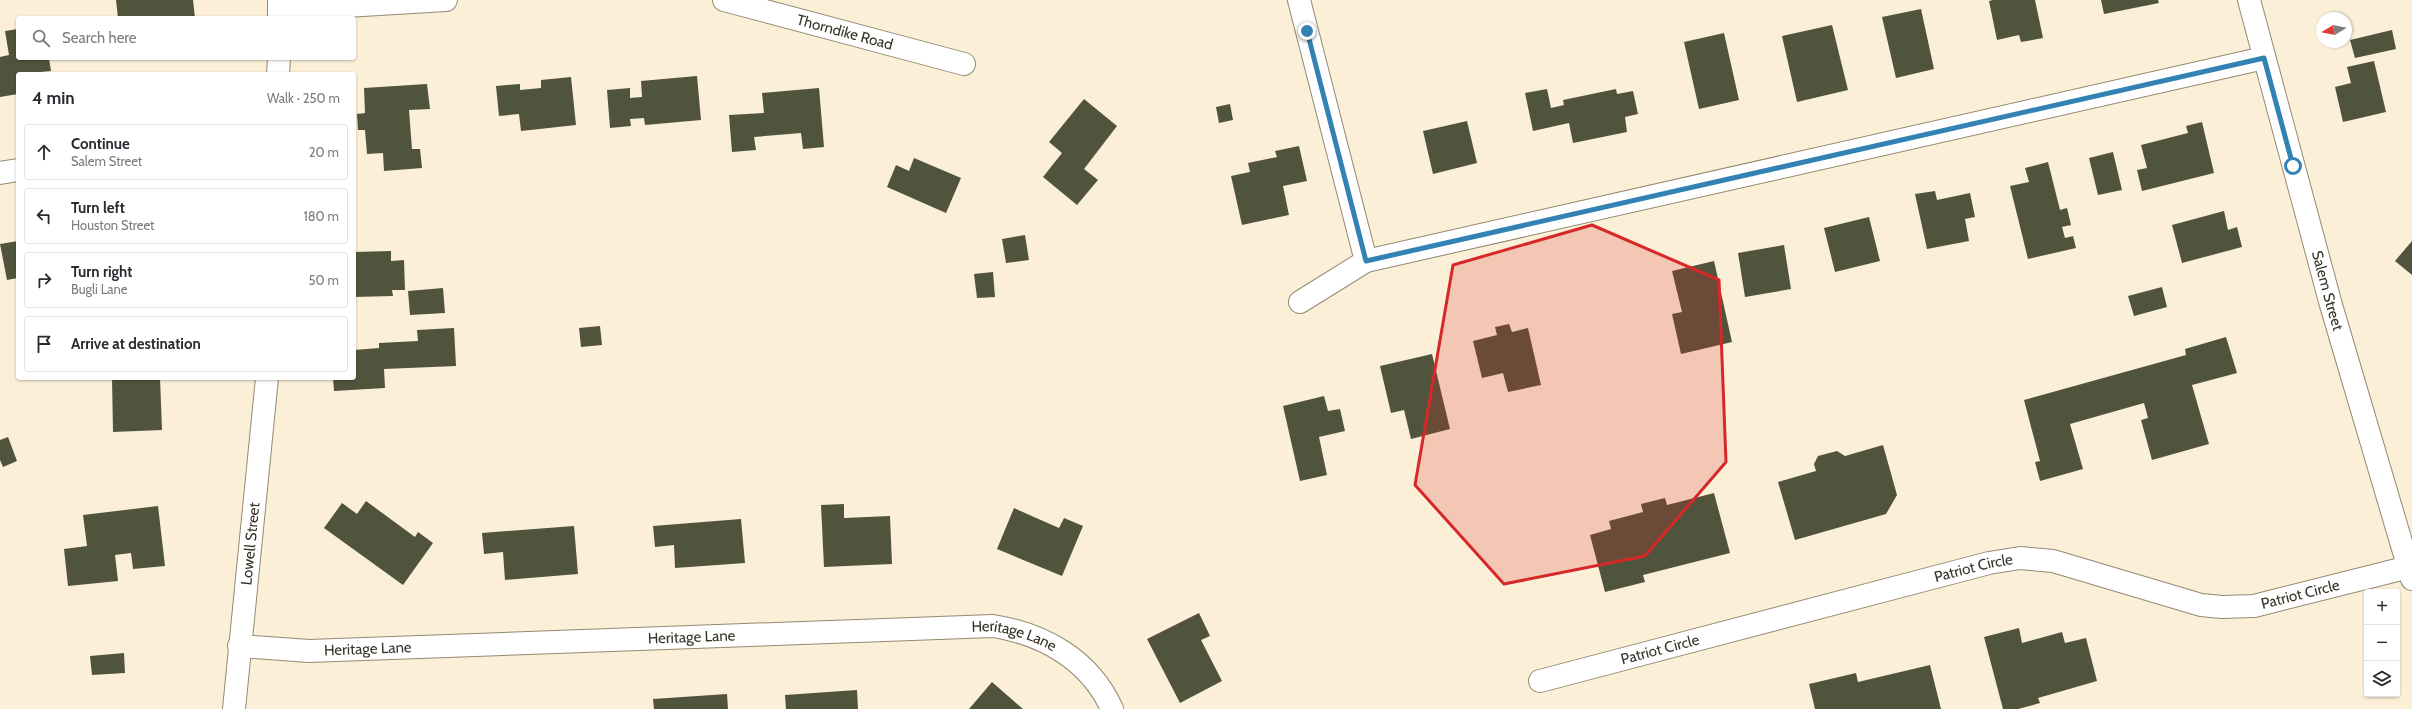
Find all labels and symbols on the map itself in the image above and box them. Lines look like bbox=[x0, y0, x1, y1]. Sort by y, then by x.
street label: Thorndike Road bbox=[795, 11, 895, 54]
north arrow bbox=[2316, 12, 2352, 48]
route end bbox=[1298, 22, 1316, 40]
route start bbox=[2284, 157, 2302, 175]
street label: Salem Street bbox=[2308, 249, 2347, 333]
street label: Lowell Street bbox=[237, 502, 264, 586]
street label: Patriot Circle bbox=[1932, 550, 2014, 586]
street label: Patriot Circle bbox=[2259, 576, 2342, 613]
street label: Heritage Lane bbox=[971, 617, 1060, 655]
street label: Heritage Lane bbox=[647, 626, 736, 648]
street label: Patriot Circle bbox=[1619, 630, 1701, 668]
street label: Heritage Lane bbox=[324, 638, 412, 659]

